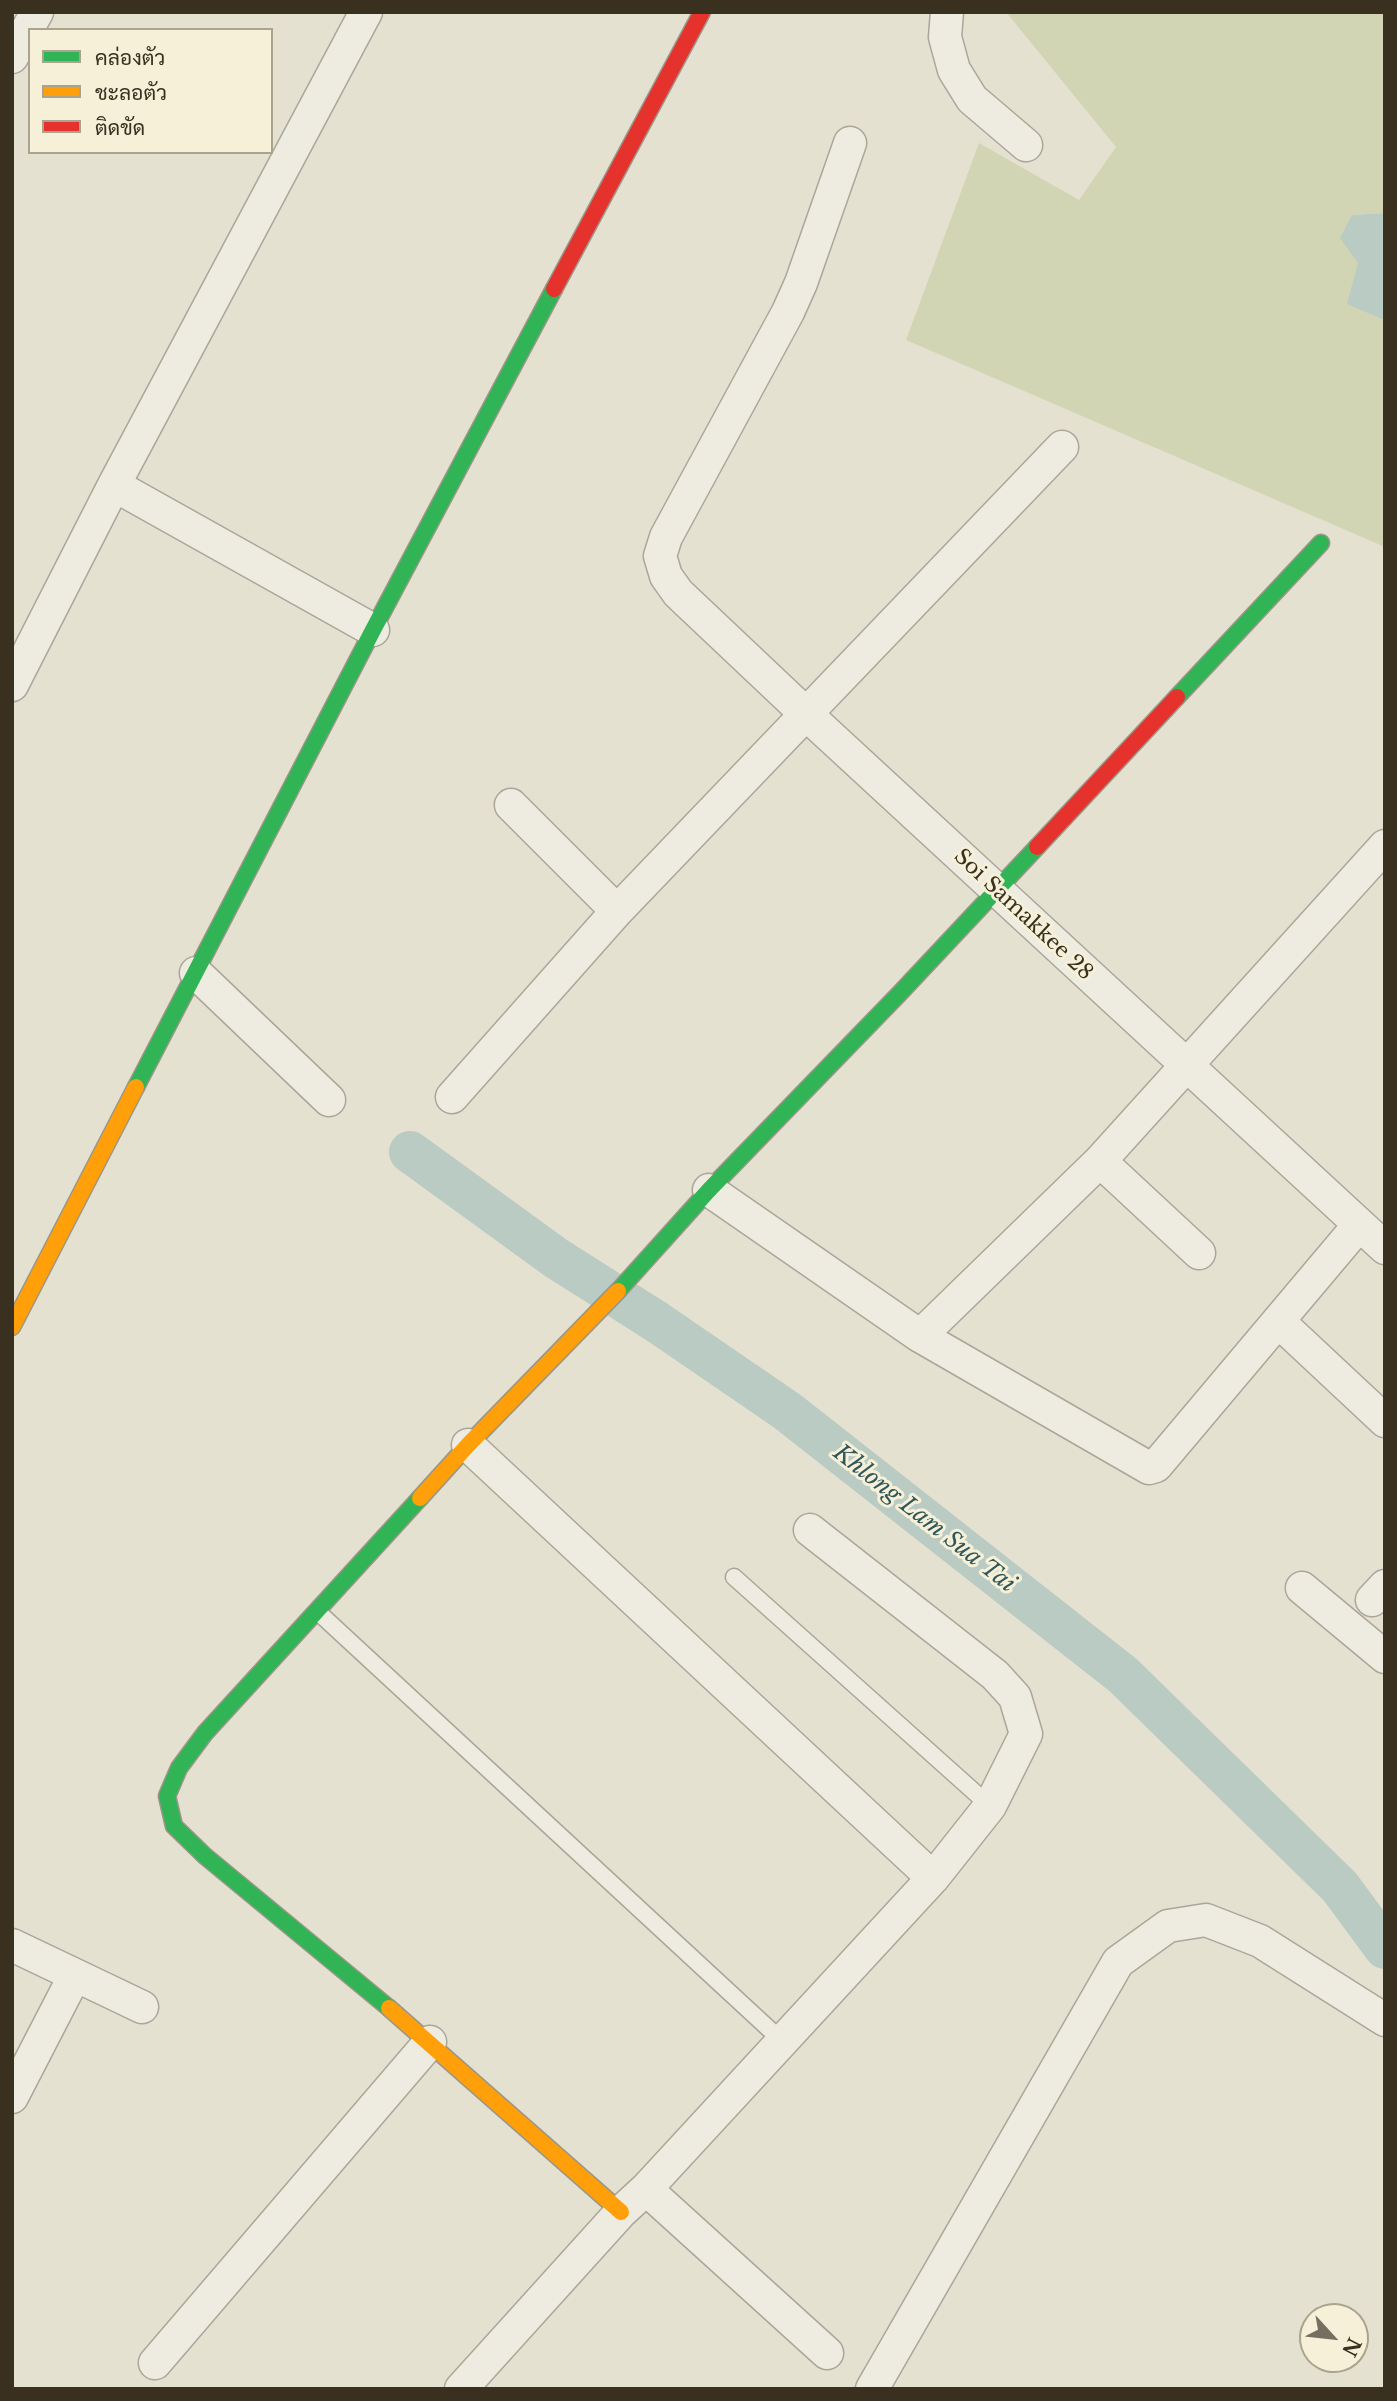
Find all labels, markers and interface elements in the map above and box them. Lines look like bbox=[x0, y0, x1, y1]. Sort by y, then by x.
legend bbox=[28, 28, 273, 154]
text: คล่องตัว bbox=[95, 45, 165, 71]
text: ชะลอตัว bbox=[95, 80, 167, 106]
text: ติดขัด bbox=[95, 115, 145, 141]
street label: Soi Samakkee 28 bbox=[948, 844, 1098, 986]
water label: Khlong Lam Sua Tai bbox=[827, 1439, 1021, 1599]
north arrow bbox=[1299, 2303, 1369, 2373]
text: N bbox=[1337, 2334, 1366, 2360]

